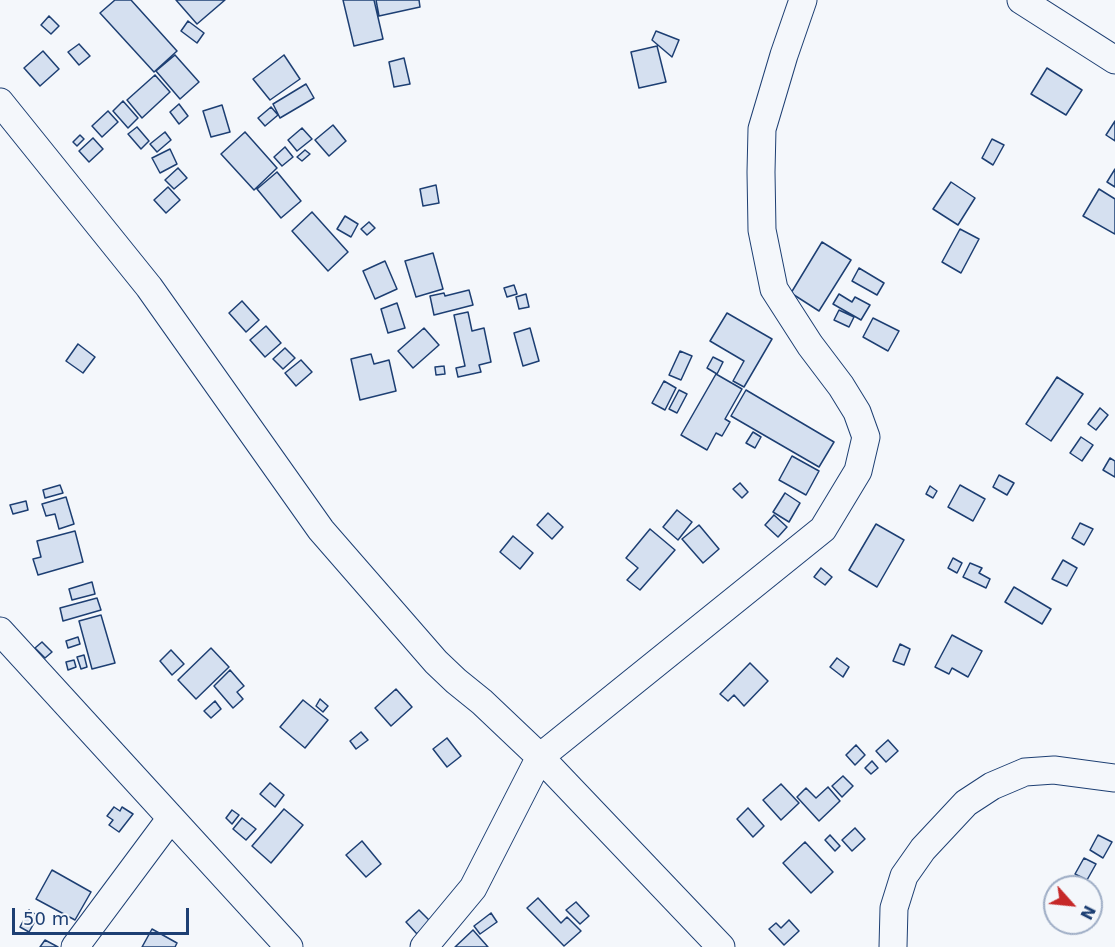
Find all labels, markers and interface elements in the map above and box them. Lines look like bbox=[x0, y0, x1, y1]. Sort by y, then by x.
north arrow bbox=[1043, 875, 1103, 935]
scale bar bbox=[15, 896, 192, 934]
text: N bbox=[1076, 902, 1099, 923]
text: 50 m bbox=[23, 908, 69, 929]

